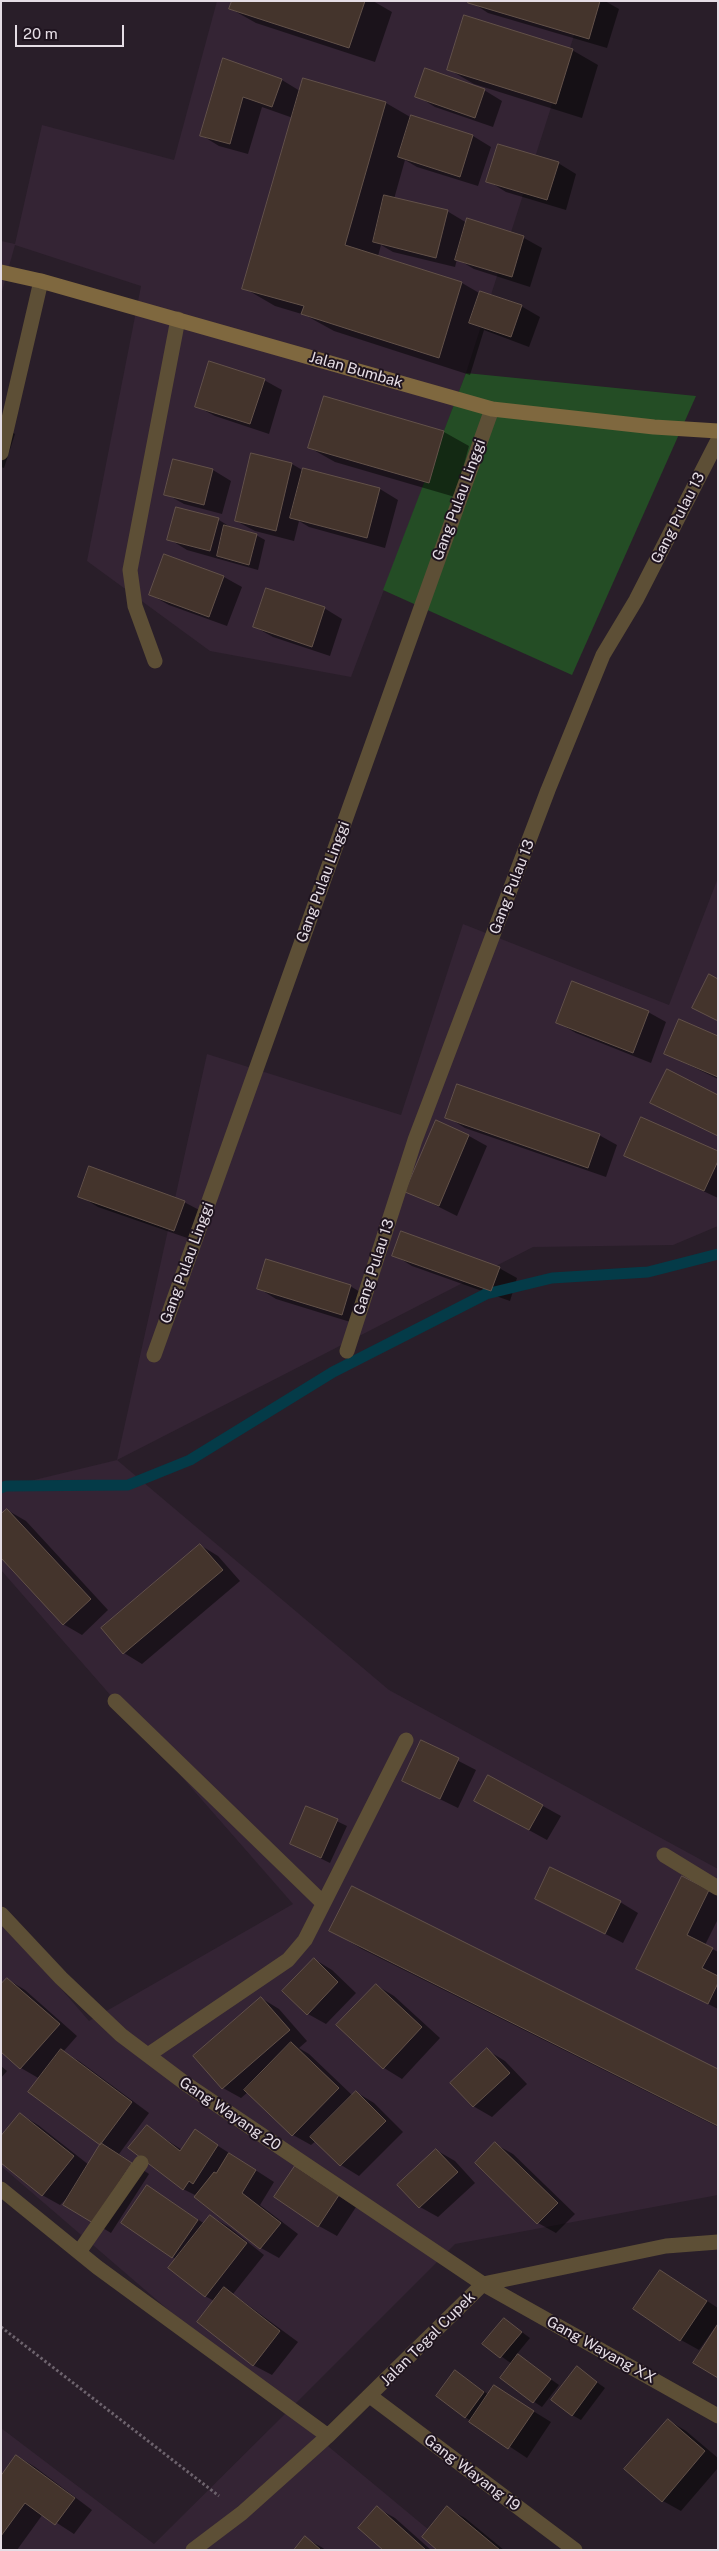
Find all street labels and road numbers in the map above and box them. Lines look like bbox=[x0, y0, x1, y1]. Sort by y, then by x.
street label: Jalan Bumbak bbox=[307, 348, 405, 392]
street label: Gang Pulau Linggi bbox=[429, 437, 489, 563]
street label: Gang Pulau 13 bbox=[647, 469, 709, 567]
street label: Gang Pulau Linggi bbox=[293, 819, 353, 945]
street label: Gang Pulau 13 bbox=[486, 837, 538, 937]
street label: Gang Pulau Linggi bbox=[157, 1200, 217, 1326]
street label: Gang Pulau 13 bbox=[350, 1217, 398, 1317]
street label: Gang Wayang 20 bbox=[176, 2073, 284, 2155]
street label: Jalan Tegal Cupek bbox=[377, 2288, 479, 2390]
street label: Gang Wayang XX bbox=[543, 2313, 659, 2387]
street label: Gang Wayang 19 bbox=[420, 2431, 524, 2515]

